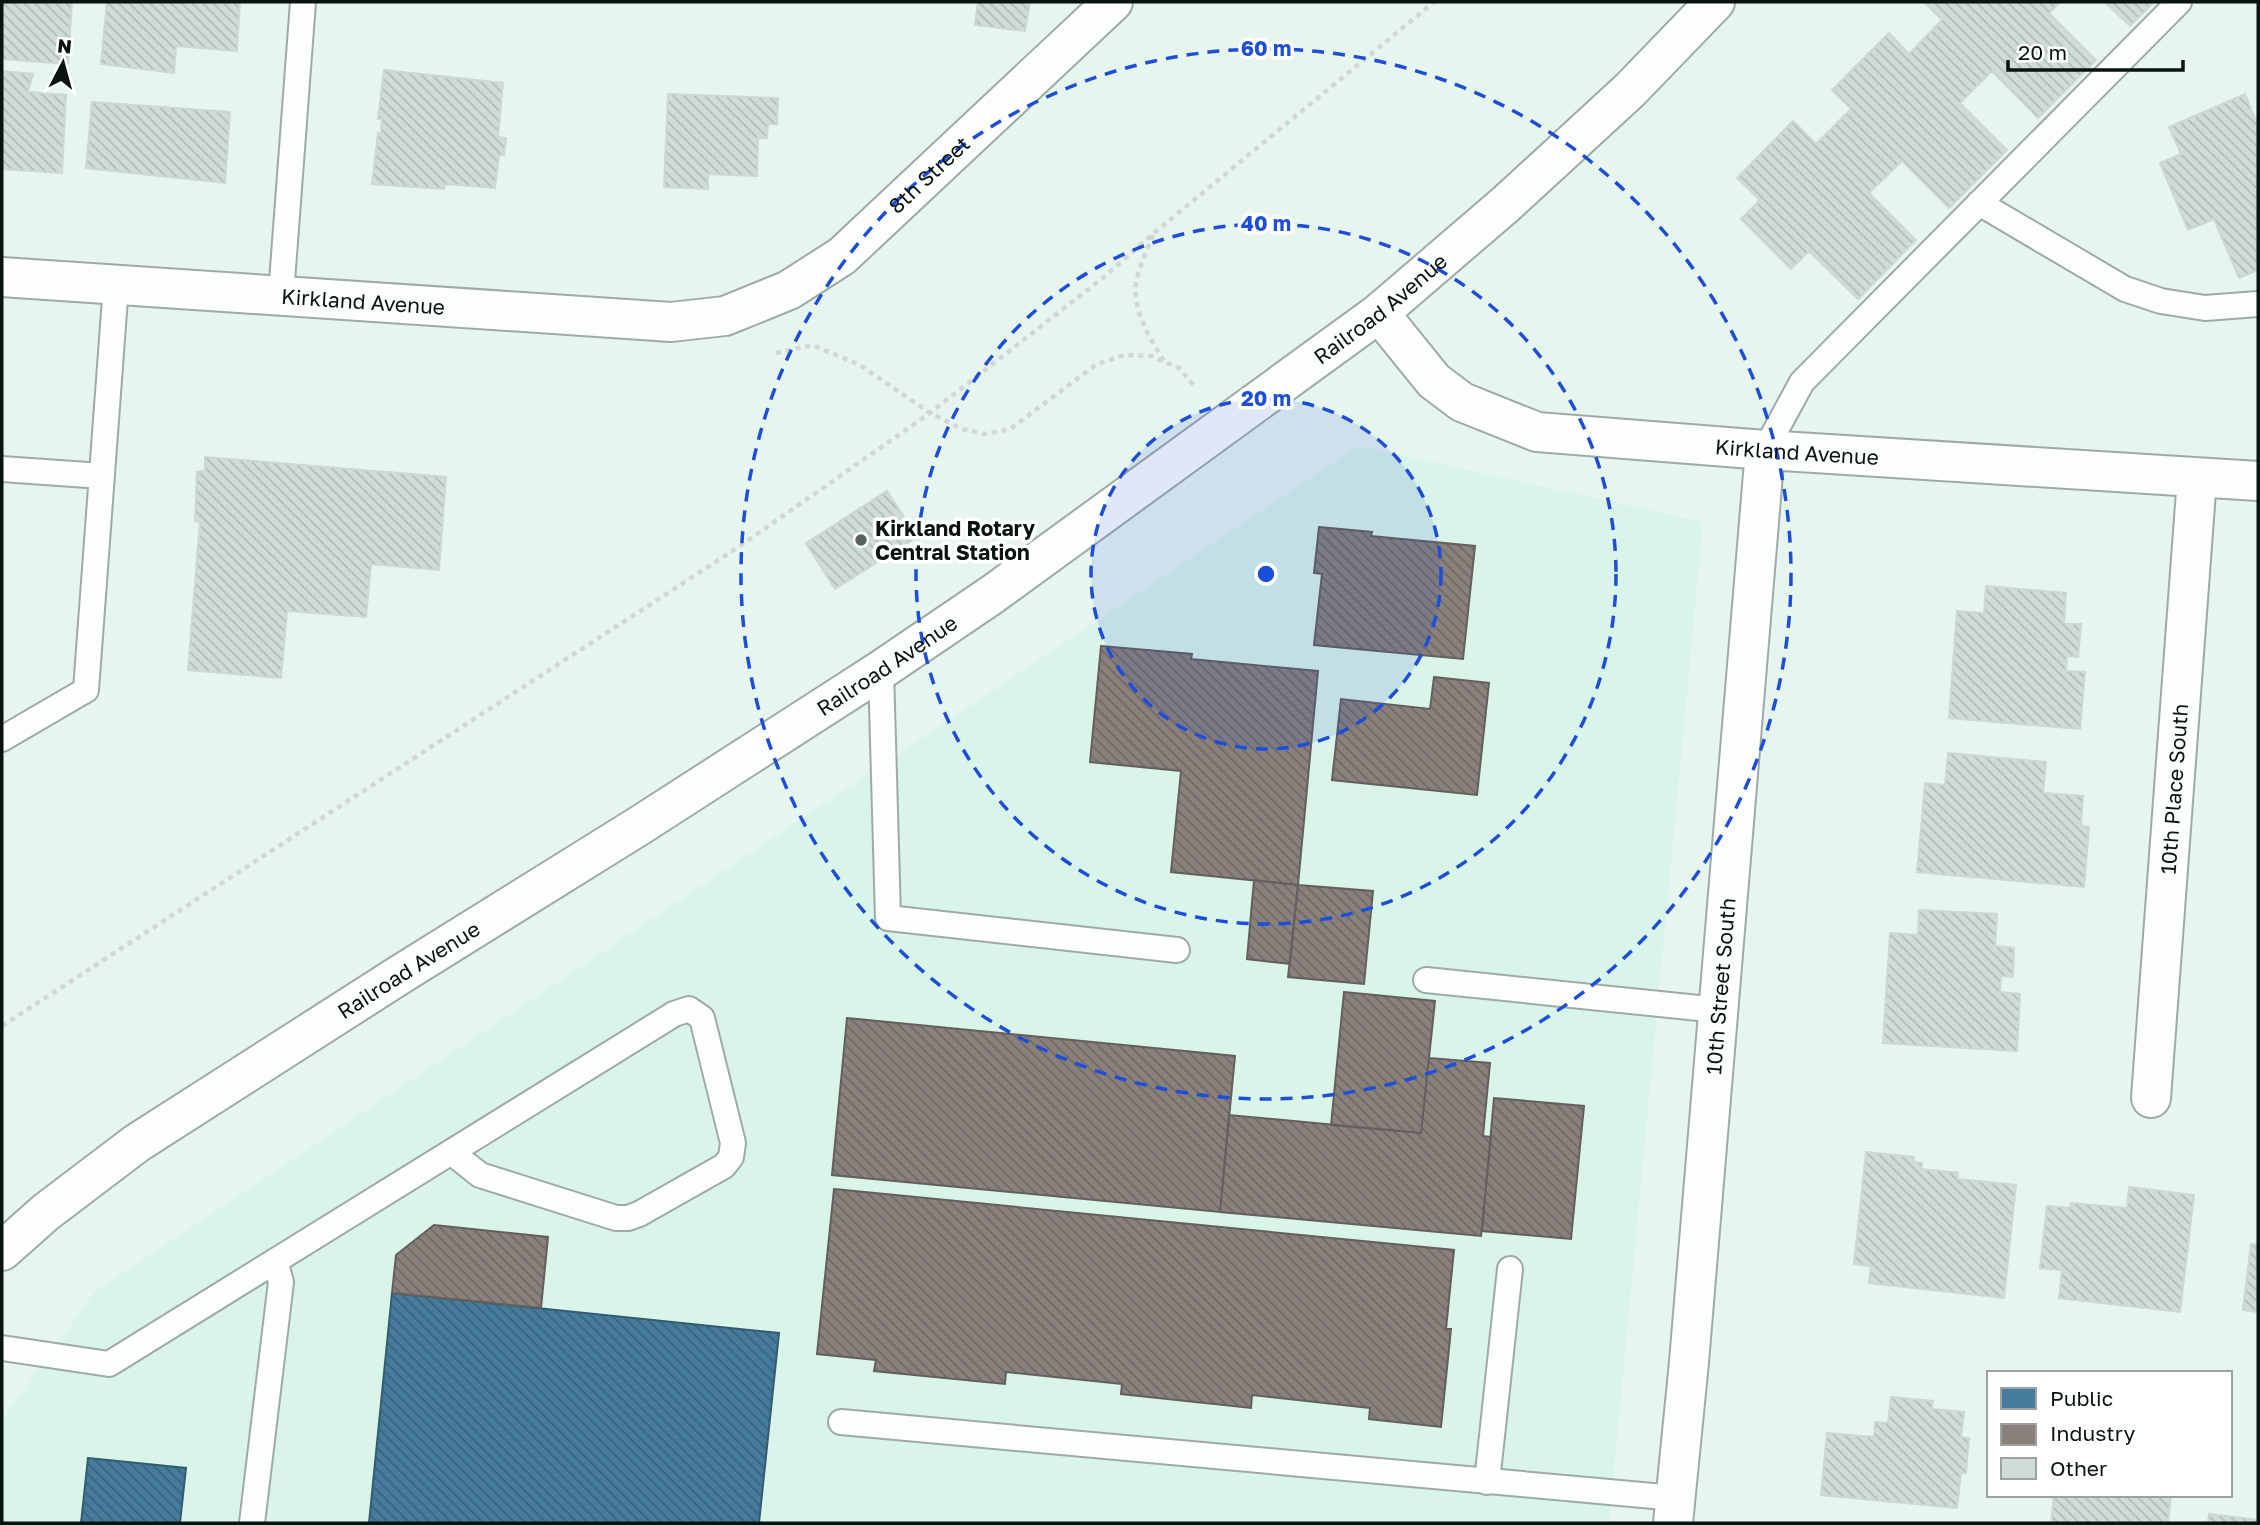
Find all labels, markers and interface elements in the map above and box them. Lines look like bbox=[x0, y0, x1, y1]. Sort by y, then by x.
north arrow bbox=[28, 28, 98, 98]
scale bar bbox=[2008, 28, 2183, 72]
text: N bbox=[56, 33, 73, 58]
text: 60 m bbox=[1241, 35, 1291, 61]
text: 20 m bbox=[2018, 39, 2067, 65]
street label: 8th Street bbox=[883, 130, 975, 219]
text: 40 m bbox=[1241, 210, 1291, 236]
street label: Railroad Avenue bbox=[1308, 248, 1452, 369]
street label: Kirkland Avenue bbox=[280, 283, 446, 320]
text: 20 m bbox=[1241, 385, 1291, 411]
street label: Kirkland Avenue bbox=[1714, 433, 1880, 470]
place label: Kirkland Rotary Central Station bbox=[875, 515, 1035, 565]
marker: Kirkland Rotary Central Station bbox=[853, 532, 869, 548]
centre of rings bbox=[1254, 562, 1278, 586]
street label: Railroad Avenue bbox=[812, 609, 962, 721]
street label: 10th Place South bbox=[2155, 703, 2193, 875]
street label: 10th Street South bbox=[1700, 897, 1741, 1076]
street label: Railroad Avenue bbox=[332, 915, 484, 1024]
legend bbox=[1987, 1371, 2232, 1497]
text: Public bbox=[2050, 1385, 2113, 1411]
text: Industry bbox=[2050, 1420, 2135, 1446]
text: Other bbox=[2050, 1455, 2107, 1481]

